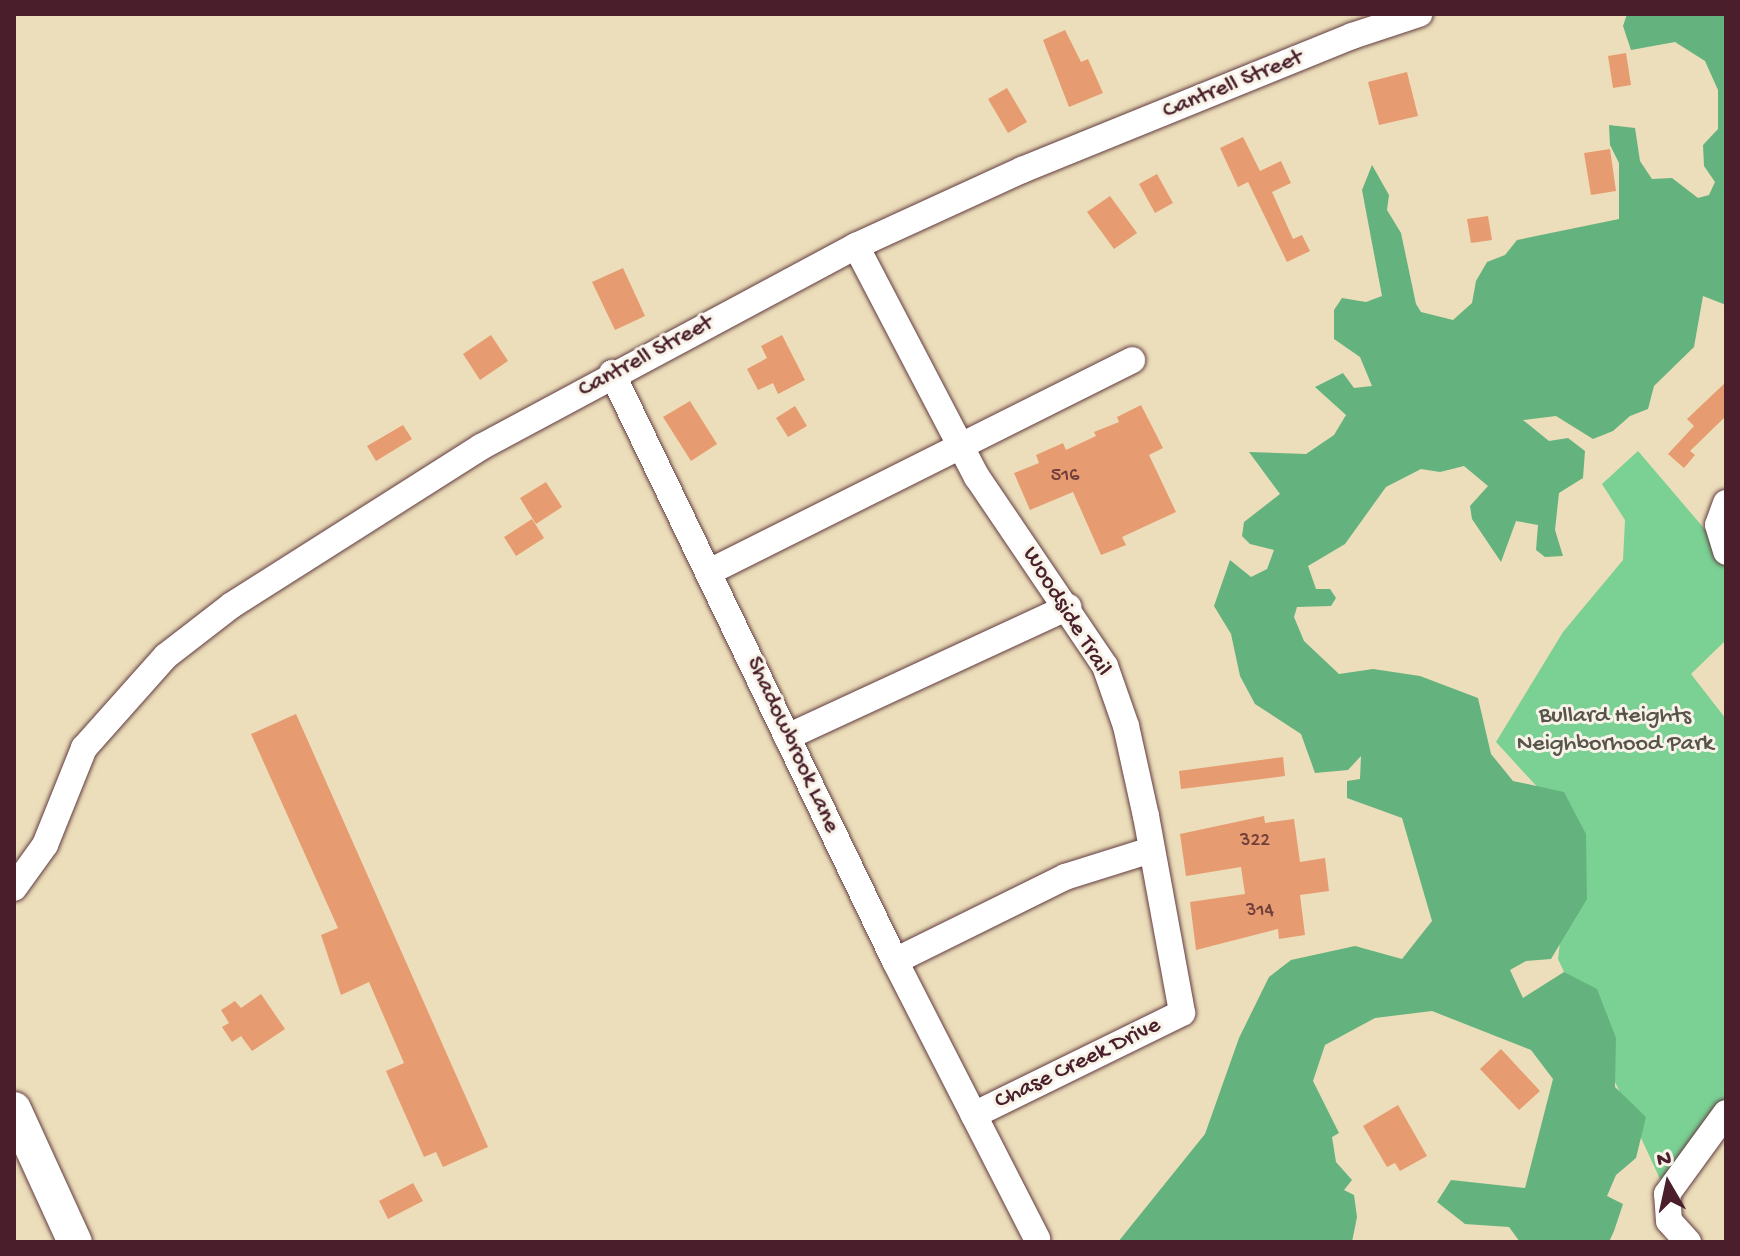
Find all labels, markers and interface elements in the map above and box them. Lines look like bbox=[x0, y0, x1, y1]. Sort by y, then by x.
street label: Cantrell Street bbox=[1159, 44, 1307, 126]
street label: Cantrell Street bbox=[574, 309, 718, 405]
house number: 516 bbox=[1051, 464, 1079, 488]
street label: Woodside Trail bbox=[1015, 542, 1117, 682]
street label: Shadowbrook Lane bbox=[739, 652, 845, 838]
park label: Bullard Heights Neighborhood Park bbox=[1517, 703, 1713, 759]
house number: 322 bbox=[1240, 829, 1270, 853]
house number: 314 bbox=[1246, 899, 1274, 923]
street label: Chase Creek Drive bbox=[990, 1011, 1166, 1117]
north arrow bbox=[1628, 1144, 1708, 1224]
text: N bbox=[1655, 1146, 1673, 1174]

